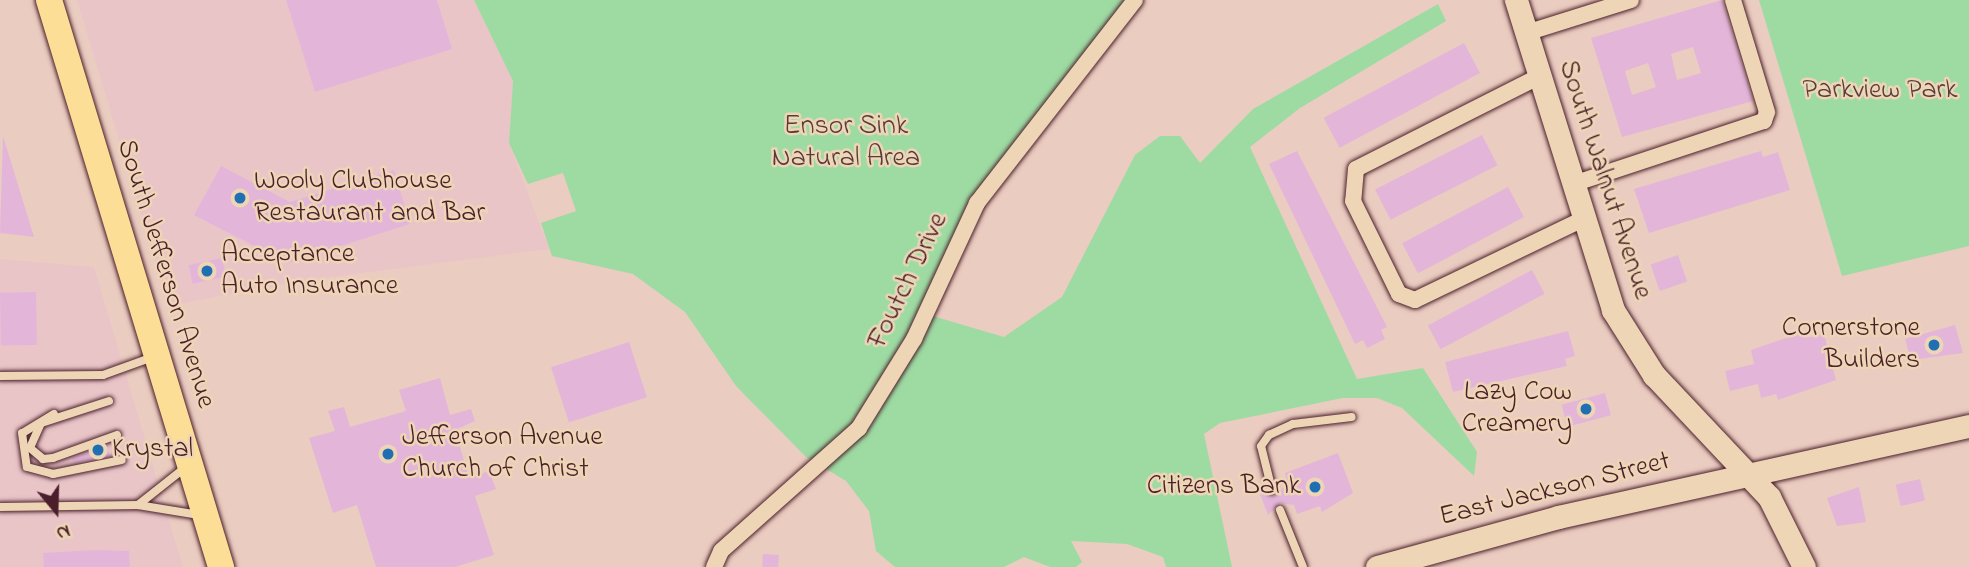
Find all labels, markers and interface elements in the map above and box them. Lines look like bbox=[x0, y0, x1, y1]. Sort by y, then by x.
street label: South Walnut Avenue bbox=[1549, 56, 1659, 304]
park label: Parkview Park bbox=[1803, 74, 1957, 108]
park label: Ensor Sink Natural Area bbox=[772, 110, 920, 176]
street label: South Jefferson Avenue bbox=[108, 136, 222, 412]
place label: Wooly Clubhouse Restaurant and Bar bbox=[254, 165, 485, 231]
marker: Wooly Clubhouse Restaurant and Bar bbox=[232, 190, 248, 206]
street label: Foutch Drive bbox=[862, 208, 956, 354]
place label: Acceptance Auto Insurance bbox=[221, 238, 398, 304]
marker: Acceptance Auto Insurance bbox=[199, 263, 215, 279]
place label: Cornerstone Builders bbox=[1782, 312, 1920, 378]
marker: Cornerstone Builders bbox=[1926, 337, 1942, 353]
place label: Lazy Cow Creamery bbox=[1462, 376, 1572, 442]
marker: Lazy Cow Creamery bbox=[1578, 401, 1594, 417]
place label: Jefferson Avenue Church of Christ bbox=[402, 421, 603, 487]
place label: Krystal bbox=[112, 433, 193, 467]
marker: Krystal bbox=[90, 442, 106, 458]
street label: East Jackson Street bbox=[1436, 445, 1674, 535]
marker: Jefferson Avenue Church of Christ bbox=[380, 446, 396, 462]
place label: Citizens Bank bbox=[1147, 470, 1301, 504]
north arrow bbox=[21, 476, 91, 546]
marker: Citizens Bank bbox=[1307, 479, 1323, 495]
text: N bbox=[53, 516, 73, 546]

